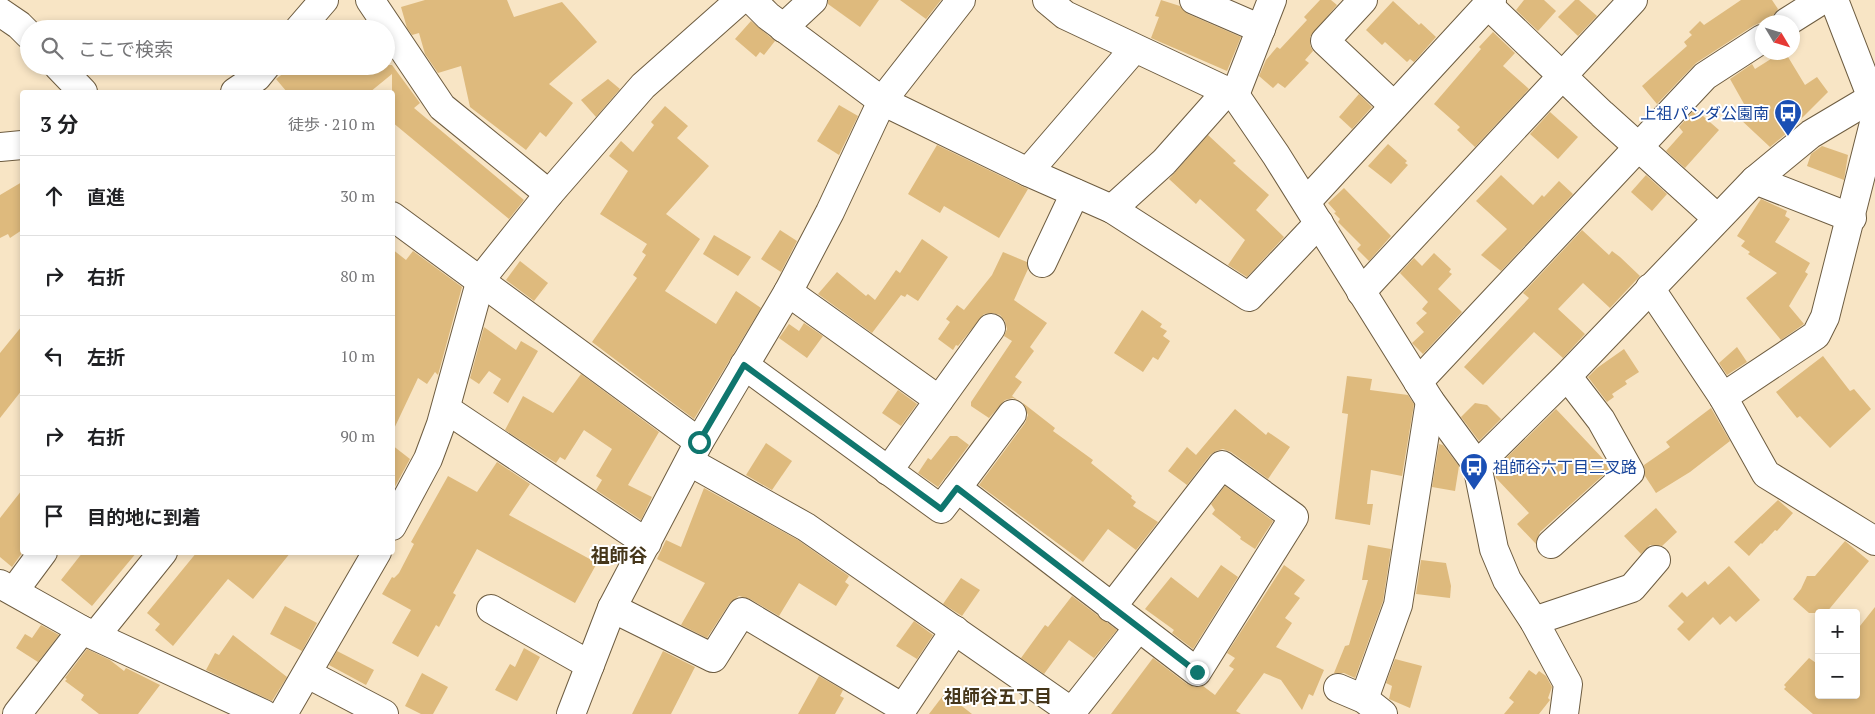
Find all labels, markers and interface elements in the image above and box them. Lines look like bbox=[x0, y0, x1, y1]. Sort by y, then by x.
north arrow bbox=[1755, 15, 1800, 60]
search box bbox=[20, 20, 395, 75]
icon: search bbox=[38, 34, 66, 62]
text: ここで検索 bbox=[78, 36, 173, 61]
bus stop icon: 上祖パンダ公園南 bbox=[1773, 98, 1803, 137]
place label: 上祖パンダ公園南 bbox=[1640, 102, 1769, 124]
text: 3 分 bbox=[40, 110, 79, 138]
text: 徒歩 · 210 m bbox=[288, 113, 375, 135]
icon: ahead bbox=[40, 182, 68, 210]
text: 直進 bbox=[87, 184, 125, 209]
text: 30 m bbox=[340, 185, 375, 207]
icon: right bbox=[40, 262, 68, 290]
text: 右折 bbox=[87, 264, 125, 289]
text: 80 m bbox=[340, 265, 375, 287]
icon: left bbox=[40, 342, 68, 370]
text: 左折 bbox=[87, 344, 125, 369]
text: 10 m bbox=[340, 345, 375, 367]
icon: right bbox=[40, 422, 68, 450]
text: 右折 bbox=[87, 424, 125, 449]
text: 90 m bbox=[340, 425, 375, 447]
route start bbox=[688, 431, 711, 454]
bus stop icon: 祖師谷六丁目三叉路 bbox=[1459, 452, 1489, 491]
place label: 祖師谷六丁目三叉路 bbox=[1493, 456, 1637, 478]
icon: arrive bbox=[40, 502, 68, 530]
text: 目的地に到着 bbox=[87, 504, 201, 529]
district label: 祖師谷 bbox=[590, 542, 648, 567]
map controls bbox=[1815, 609, 1860, 699]
button: + bbox=[1815, 609, 1860, 654]
button: − bbox=[1815, 654, 1860, 699]
route end bbox=[1186, 661, 1209, 684]
district label: 祖師谷五丁目 bbox=[944, 684, 1052, 708]

